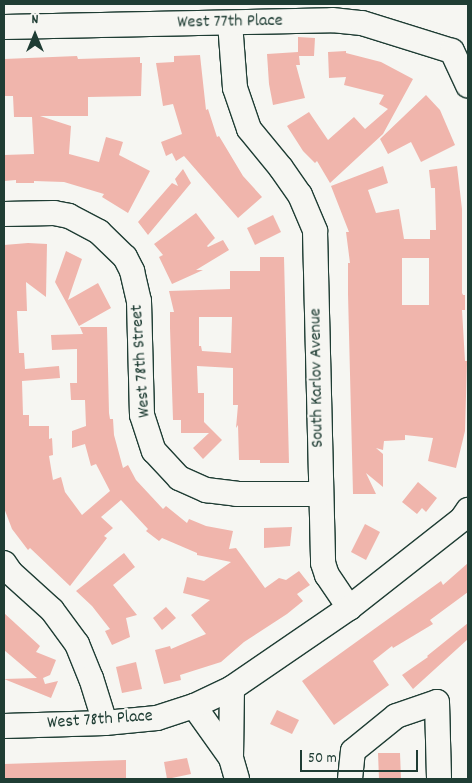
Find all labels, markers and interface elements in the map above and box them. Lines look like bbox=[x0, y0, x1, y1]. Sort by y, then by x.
north arrow bbox=[10, 10, 60, 60]
text: N bbox=[32, 10, 38, 30]
street label: West 77th Place bbox=[177, 11, 283, 35]
street label: West 78th Street bbox=[127, 304, 157, 418]
street label: South Karlov Avenue bbox=[306, 308, 330, 448]
street label: West 78th Place bbox=[46, 707, 154, 735]
scale bar bbox=[302, 740, 420, 772]
text: 50 m bbox=[308, 748, 337, 770]

